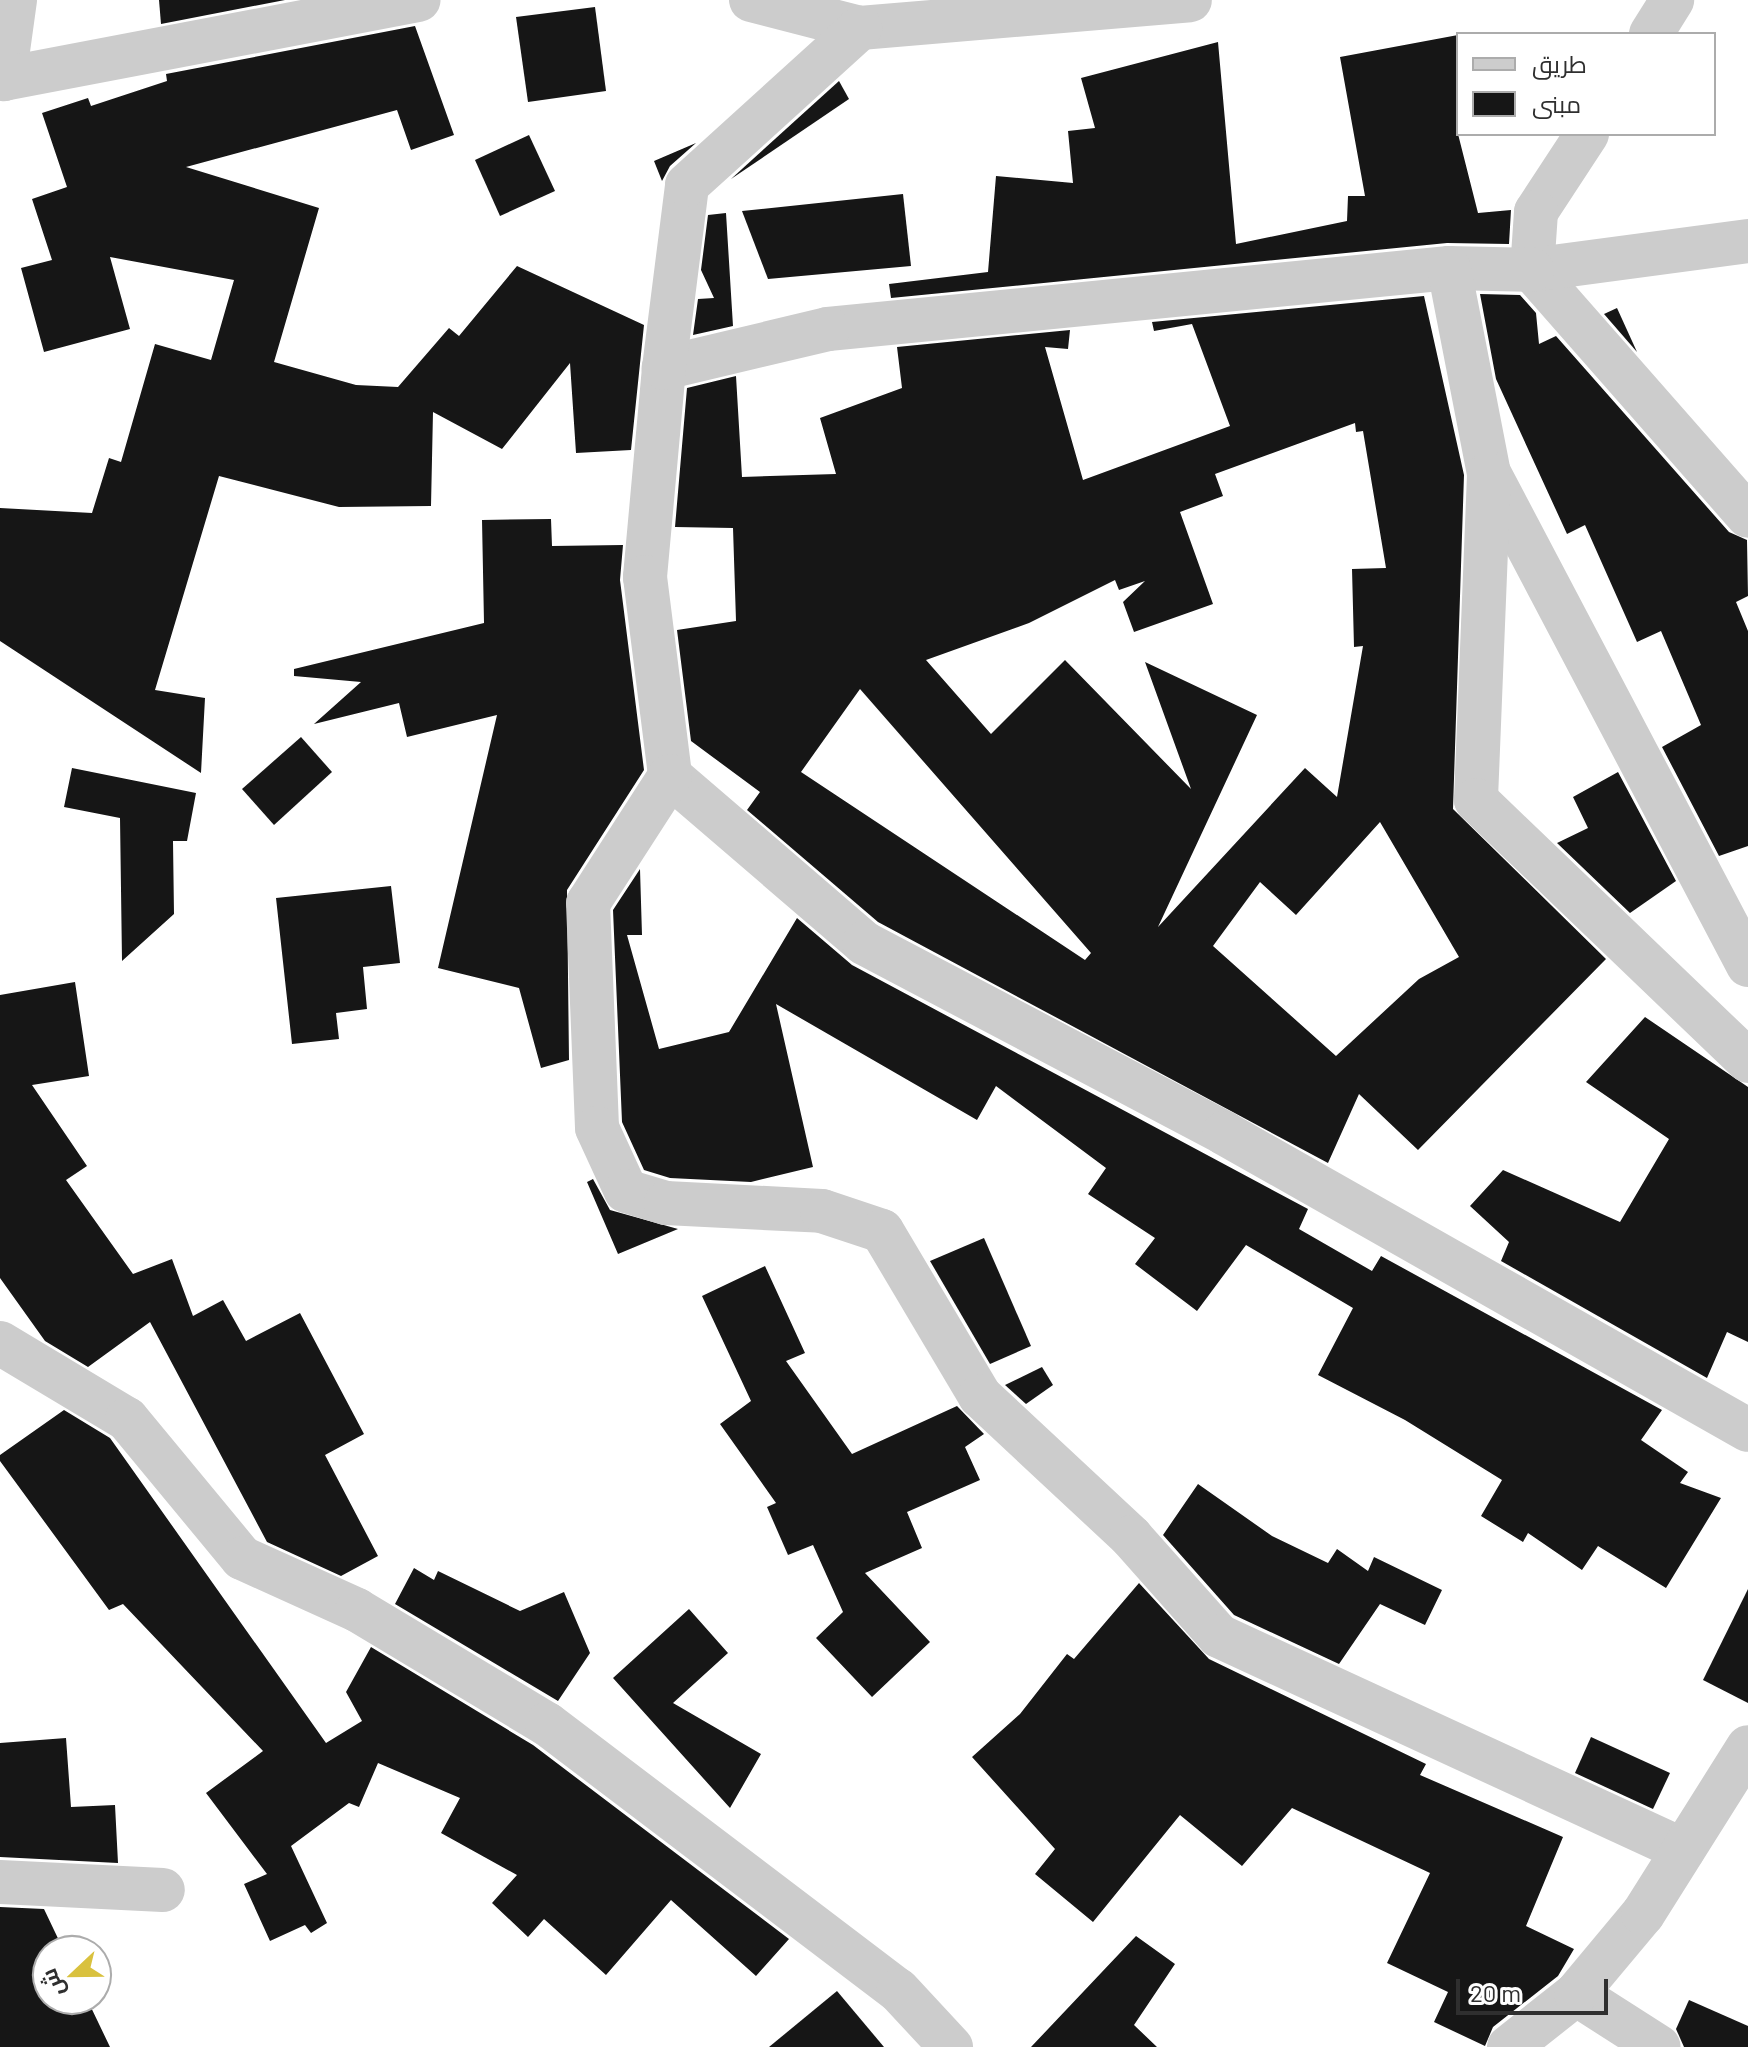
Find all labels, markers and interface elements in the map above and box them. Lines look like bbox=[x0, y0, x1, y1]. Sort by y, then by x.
legend bbox=[1456, 32, 1716, 136]
text: طريق bbox=[1532, 49, 1587, 78]
text: مبنى bbox=[1532, 89, 1581, 118]
north arrow bbox=[32, 1935, 112, 2015]
scale bar bbox=[1460, 1963, 1612, 2013]
text: ش bbox=[34, 1965, 69, 2001]
text: 20 m bbox=[1470, 1978, 1521, 2007]

